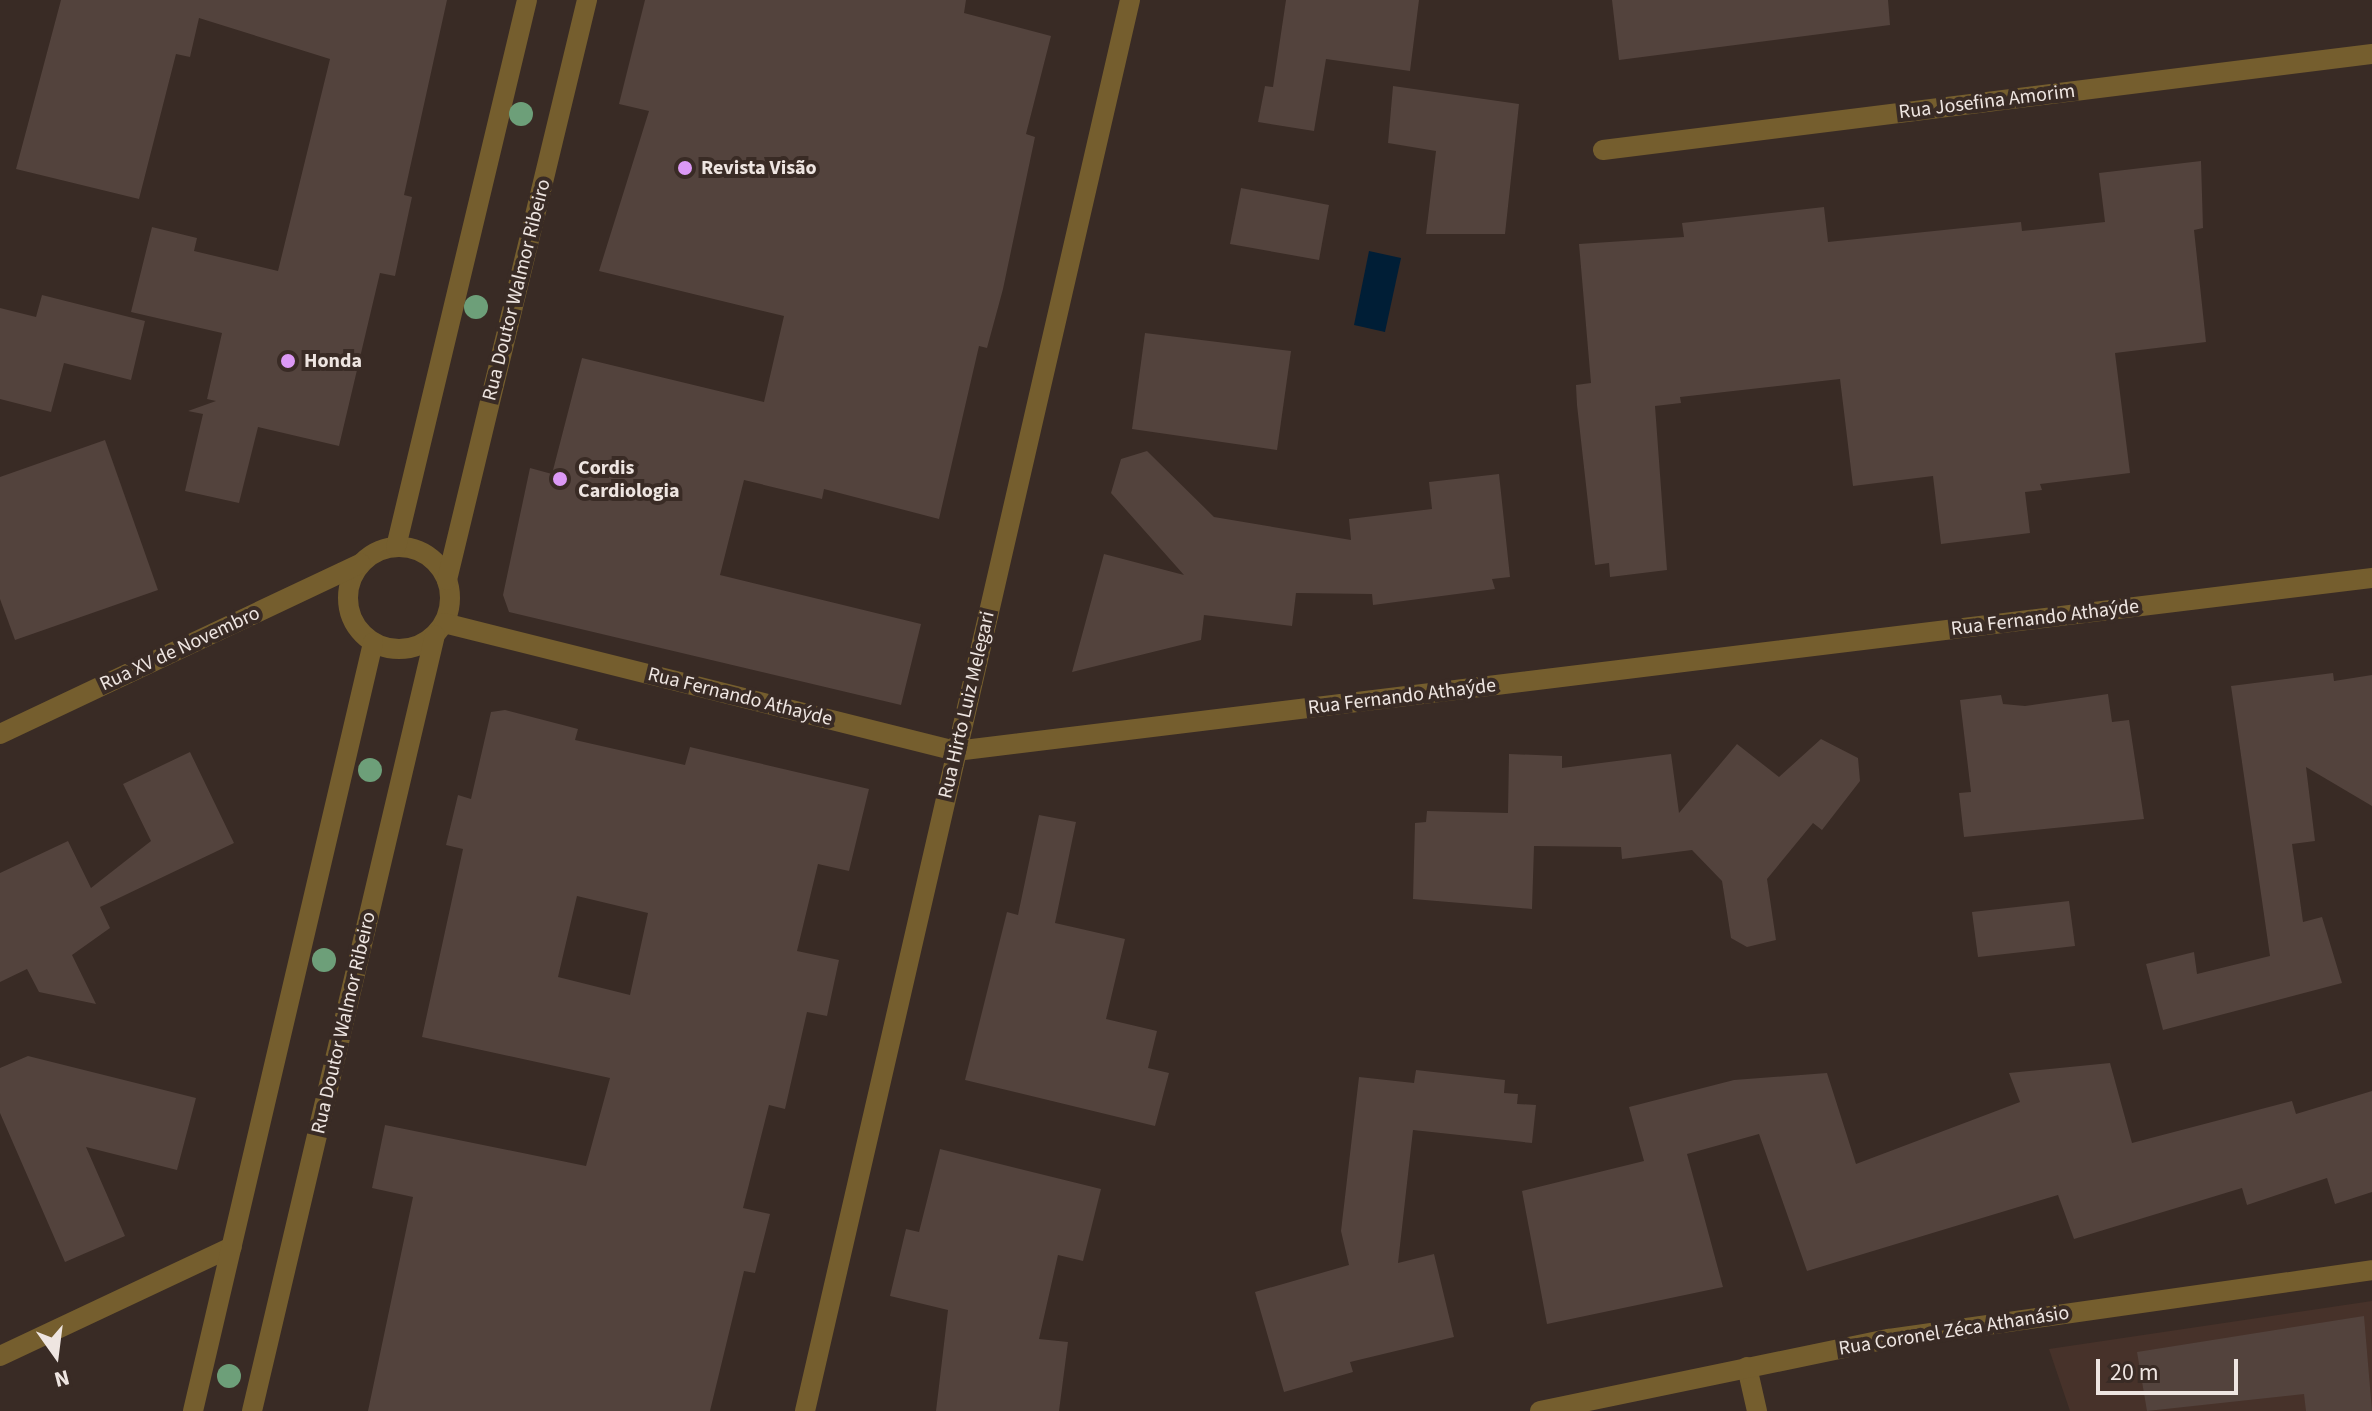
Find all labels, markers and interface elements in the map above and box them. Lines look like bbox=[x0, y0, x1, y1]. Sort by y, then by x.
street label: Rua Josefina Amorim bbox=[1897, 79, 2077, 125]
place label: Revista Visão bbox=[701, 156, 817, 180]
marker: Revista Visão bbox=[676, 159, 694, 177]
street label: Rua Doutor Walmor Ribeiro bbox=[478, 177, 556, 403]
place label: Honda bbox=[304, 349, 362, 373]
marker: Honda bbox=[279, 352, 297, 370]
place label: Cordis Cardiologia bbox=[578, 456, 680, 503]
marker: Cordis Cardiologia bbox=[549, 468, 571, 490]
street label: Rua Fernando Athaýde bbox=[1950, 595, 2140, 641]
street label: Rua XV de Novembro bbox=[96, 601, 264, 697]
street label: Rua Hirto Luiz Melegari bbox=[934, 609, 1000, 801]
street label: Rua Fernando Athaýde bbox=[645, 662, 835, 732]
street label: Rua Fernando Athaýde bbox=[1307, 674, 1497, 720]
street label: Rua Doutor Walmor Ribeiro bbox=[307, 910, 381, 1136]
street label: Rua Coronel Zéca Athanásio bbox=[1837, 1301, 2071, 1361]
north arrow bbox=[16, 1315, 96, 1395]
scale bar bbox=[2100, 1343, 2242, 1393]
text: 20 m bbox=[2110, 1355, 2159, 1390]
text: N bbox=[51, 1361, 73, 1396]

